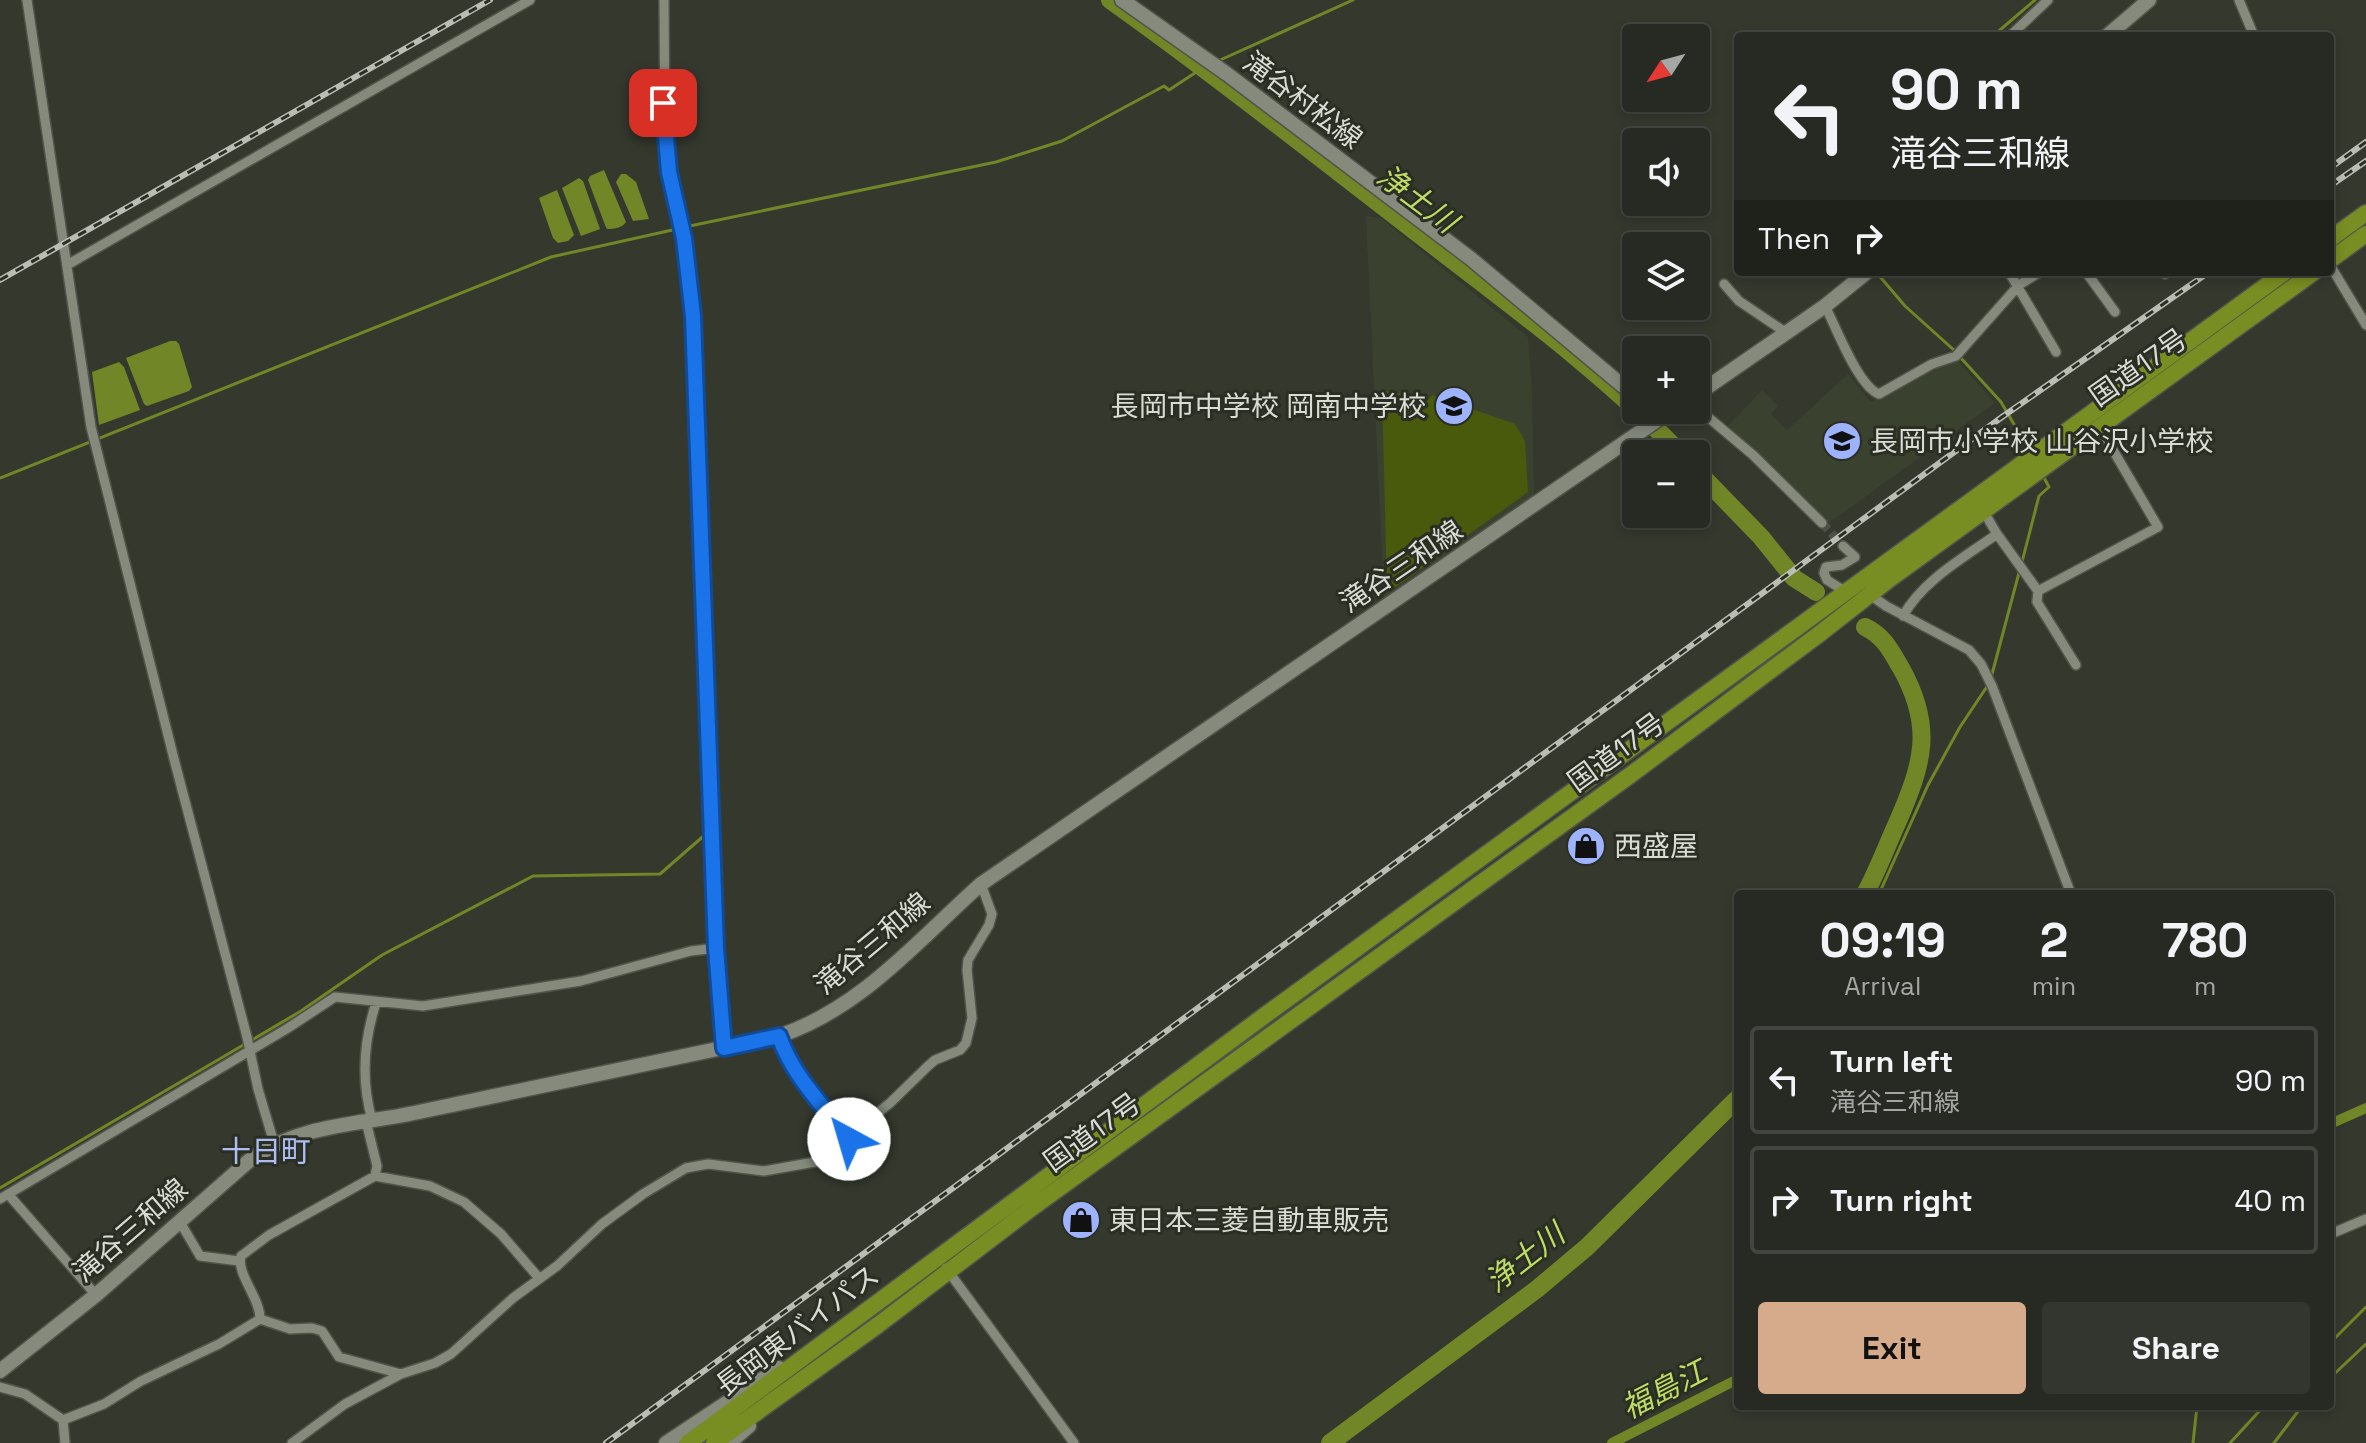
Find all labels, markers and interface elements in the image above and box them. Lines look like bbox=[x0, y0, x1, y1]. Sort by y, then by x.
north arrow bbox=[1622, 24, 1710, 112]
map controls bbox=[1622, 24, 1710, 528]
street label: 滝谷村松線 bbox=[1236, 43, 1370, 157]
text: 90 m bbox=[1890, 54, 2023, 125]
icon: left bbox=[1758, 64, 1862, 168]
pin bbox=[629, 69, 697, 137]
icon: arrive bbox=[641, 81, 685, 125]
button: sound bbox=[1622, 128, 1710, 216]
text: 滝谷三和線 bbox=[1890, 131, 2070, 177]
water label: 浄土川 bbox=[1370, 156, 1467, 243]
icon: right bbox=[1846, 216, 1890, 260]
text: Then bbox=[1758, 219, 1830, 258]
button: layers bbox=[1622, 232, 1710, 320]
street label: 国道17号 bbox=[2082, 320, 2194, 414]
button: + bbox=[1622, 336, 1710, 424]
school or university icon: 長岡市中学校 岡南中学校 bbox=[1433, 385, 1475, 427]
place label: 長岡市中学校 岡南中学校 bbox=[1111, 388, 1426, 424]
school or university icon: 長岡市小学校 山谷沢小学校 bbox=[1821, 420, 1863, 462]
place label: 長岡市小学校 山谷沢小学校 bbox=[1870, 423, 2213, 459]
button: − bbox=[1622, 440, 1710, 528]
street label: 滝谷三和線 bbox=[1333, 512, 1469, 620]
street label: 国道17号 bbox=[1560, 705, 1672, 799]
shop icon: 西盛屋 bbox=[1565, 825, 1607, 867]
place label: 西盛屋 bbox=[1614, 828, 1698, 864]
street label: 滝谷三和線 bbox=[807, 884, 937, 1002]
text: 09:19 bbox=[1820, 910, 1946, 971]
text: 2 bbox=[2040, 910, 2068, 971]
text: 780 bbox=[2162, 910, 2248, 971]
text: Arrival bbox=[1844, 969, 1921, 1003]
text: min bbox=[2032, 969, 2076, 1003]
text: m bbox=[2194, 969, 2216, 1003]
text: Turn left bbox=[1830, 1042, 1953, 1081]
icon: left bbox=[1762, 1058, 1806, 1102]
text: 90 m bbox=[2235, 1061, 2306, 1100]
street label: 国道17号 bbox=[1036, 1085, 1148, 1179]
text: 滝谷三和線 bbox=[1830, 1085, 1960, 1119]
position arrow bbox=[807, 1097, 891, 1181]
district label: 十日町 bbox=[221, 1132, 311, 1171]
street label: 滝谷三和線 bbox=[65, 1170, 195, 1290]
icon: right bbox=[1762, 1178, 1806, 1222]
text: Turn right bbox=[1830, 1181, 1973, 1220]
text: 40 m bbox=[2235, 1181, 2306, 1220]
shop icon: 東日本三菱自動車販売 bbox=[1060, 1199, 1102, 1241]
place label: 東日本三菱自動車販売 bbox=[1109, 1202, 1389, 1238]
water label: 浄土川 bbox=[1477, 1213, 1575, 1301]
street label: 長岡東バイパス bbox=[708, 1257, 886, 1403]
button: Exit bbox=[1758, 1302, 2026, 1394]
button: Share bbox=[2042, 1302, 2310, 1394]
water label: 福島江 bbox=[1615, 1350, 1715, 1427]

